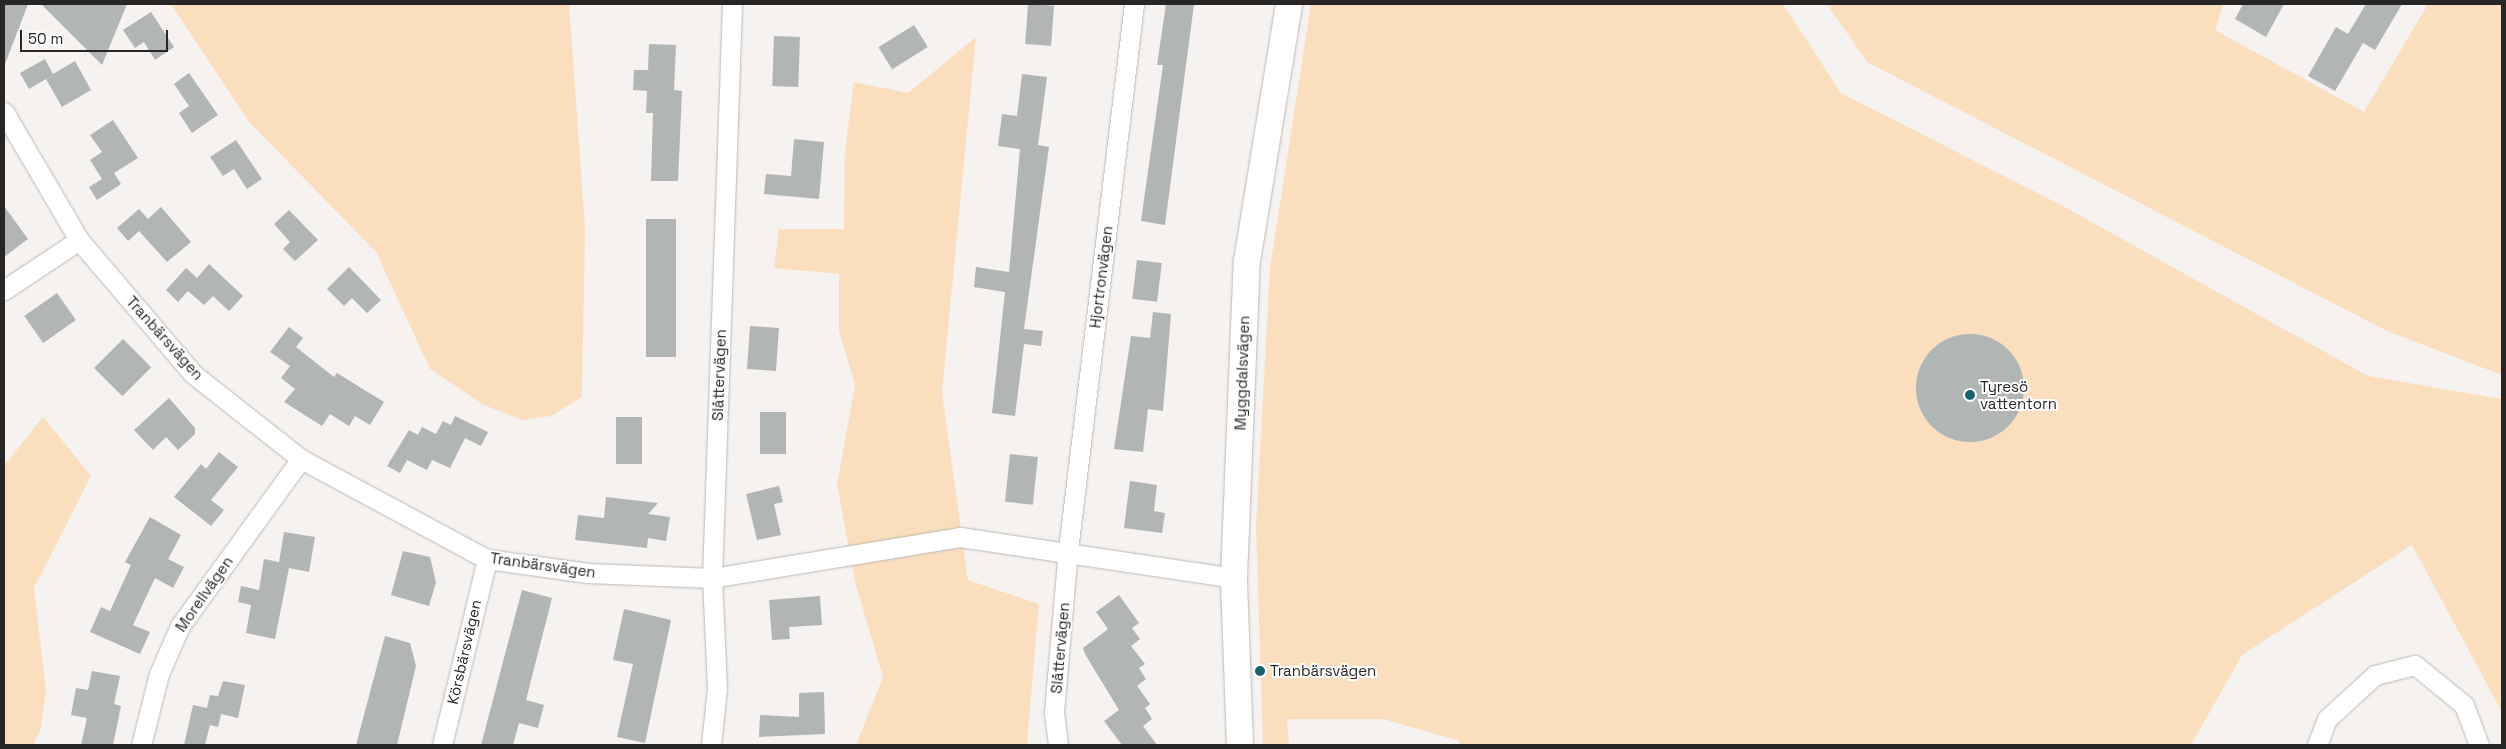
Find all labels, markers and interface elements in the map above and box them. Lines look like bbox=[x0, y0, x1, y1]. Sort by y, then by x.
scale bar bbox=[22, 20, 170, 52]
text: 50 m bbox=[28, 29, 63, 48]
street label: Hjortronvägen bbox=[1086, 225, 1116, 329]
street label: Tranbärsvägen bbox=[123, 292, 207, 384]
street label: Myggdalsvägen bbox=[1231, 315, 1253, 431]
street label: Slåttervägen bbox=[708, 329, 730, 421]
place label: Tyresö vattentorn bbox=[1980, 377, 2057, 412]
marker: Tyresö vattentorn bbox=[1964, 389, 1976, 401]
street label: Tranbärsvägen bbox=[489, 549, 597, 581]
street label: Morellvägen bbox=[171, 553, 237, 635]
street label: Körsbärsvägen bbox=[443, 598, 485, 706]
street label: Slåttervägen bbox=[1047, 602, 1073, 694]
place label: Tranbärsvägen bbox=[1270, 662, 1376, 680]
marker: Tranbärsvägen bbox=[1254, 665, 1266, 677]

